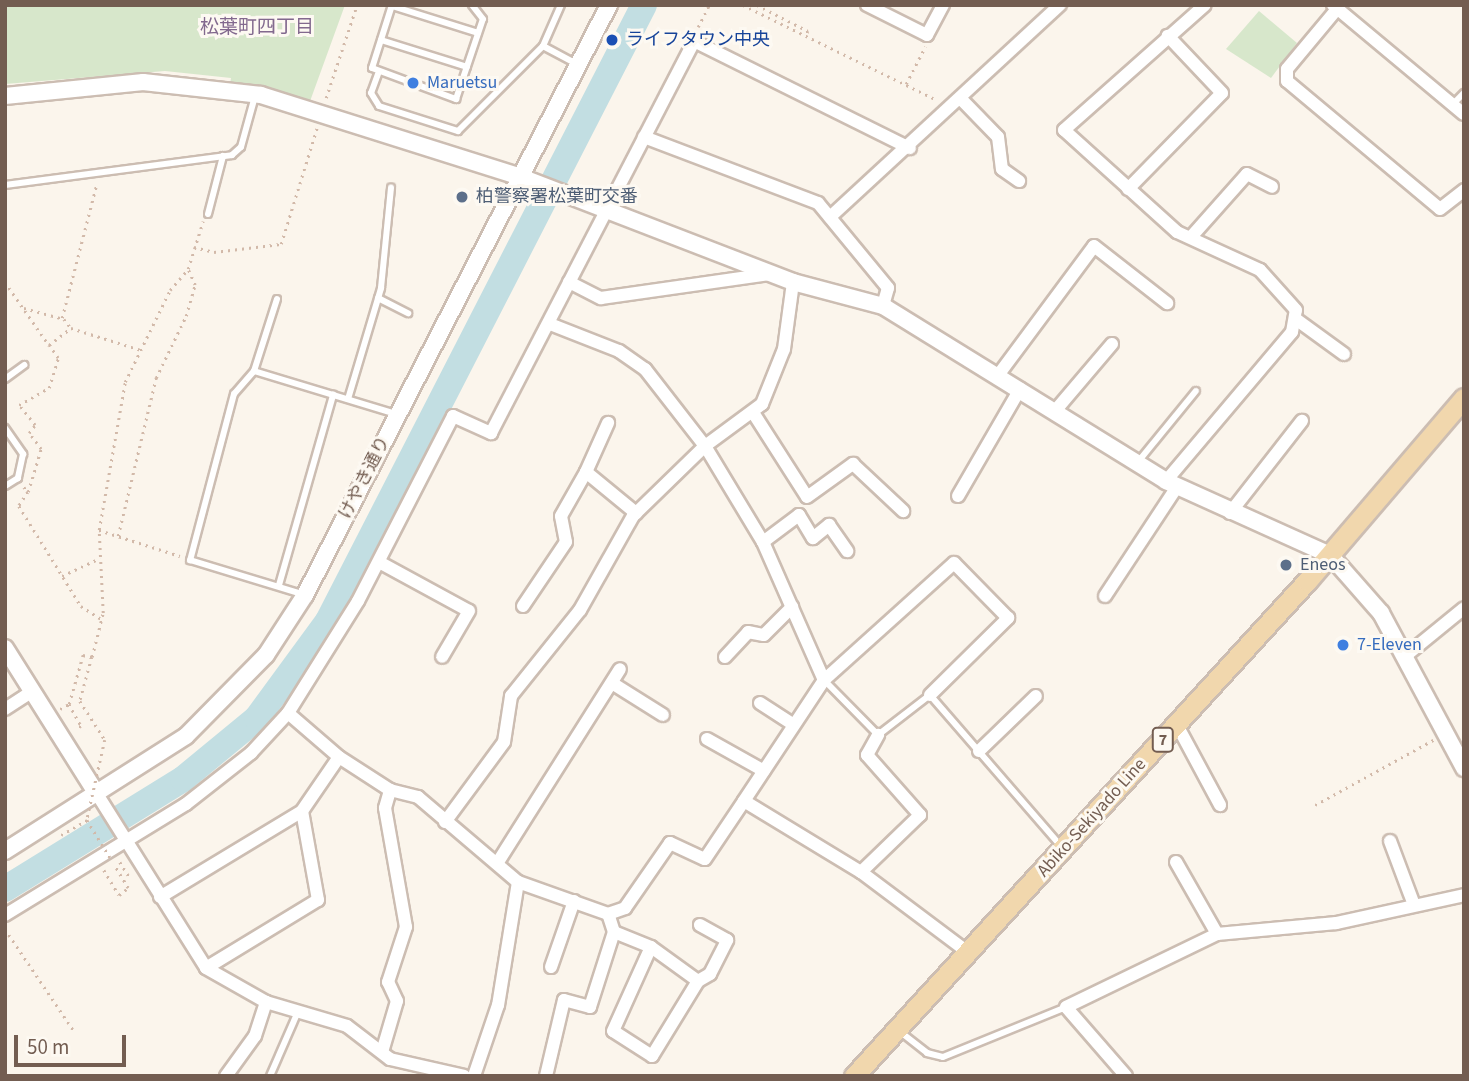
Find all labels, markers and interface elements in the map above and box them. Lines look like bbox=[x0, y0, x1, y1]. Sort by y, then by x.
district label: 松葉町四丁目 bbox=[200, 17, 314, 39]
place label: ライフタウン中央 bbox=[626, 29, 770, 51]
marker: ライフタウン中央 bbox=[604, 32, 620, 48]
place label: Maruetsu bbox=[427, 72, 497, 94]
marker: Maruetsu bbox=[405, 75, 421, 91]
place label: 柏警察署松葉町交番 bbox=[476, 186, 638, 208]
marker: 柏警察署松葉町交番 bbox=[454, 189, 470, 205]
street label: けやき通り bbox=[335, 433, 395, 523]
place label: Eneos bbox=[1300, 554, 1346, 576]
marker: Eneos bbox=[1278, 557, 1294, 573]
place label: 7-Eleven bbox=[1357, 634, 1422, 656]
marker: 7-Eleven bbox=[1335, 637, 1351, 653]
road number: 7 bbox=[1151, 727, 1175, 752]
street label: Abiko-Sekiyado Line bbox=[1033, 754, 1151, 882]
scale bar bbox=[18, 1021, 130, 1066]
text: 50 m bbox=[27, 1032, 69, 1062]

